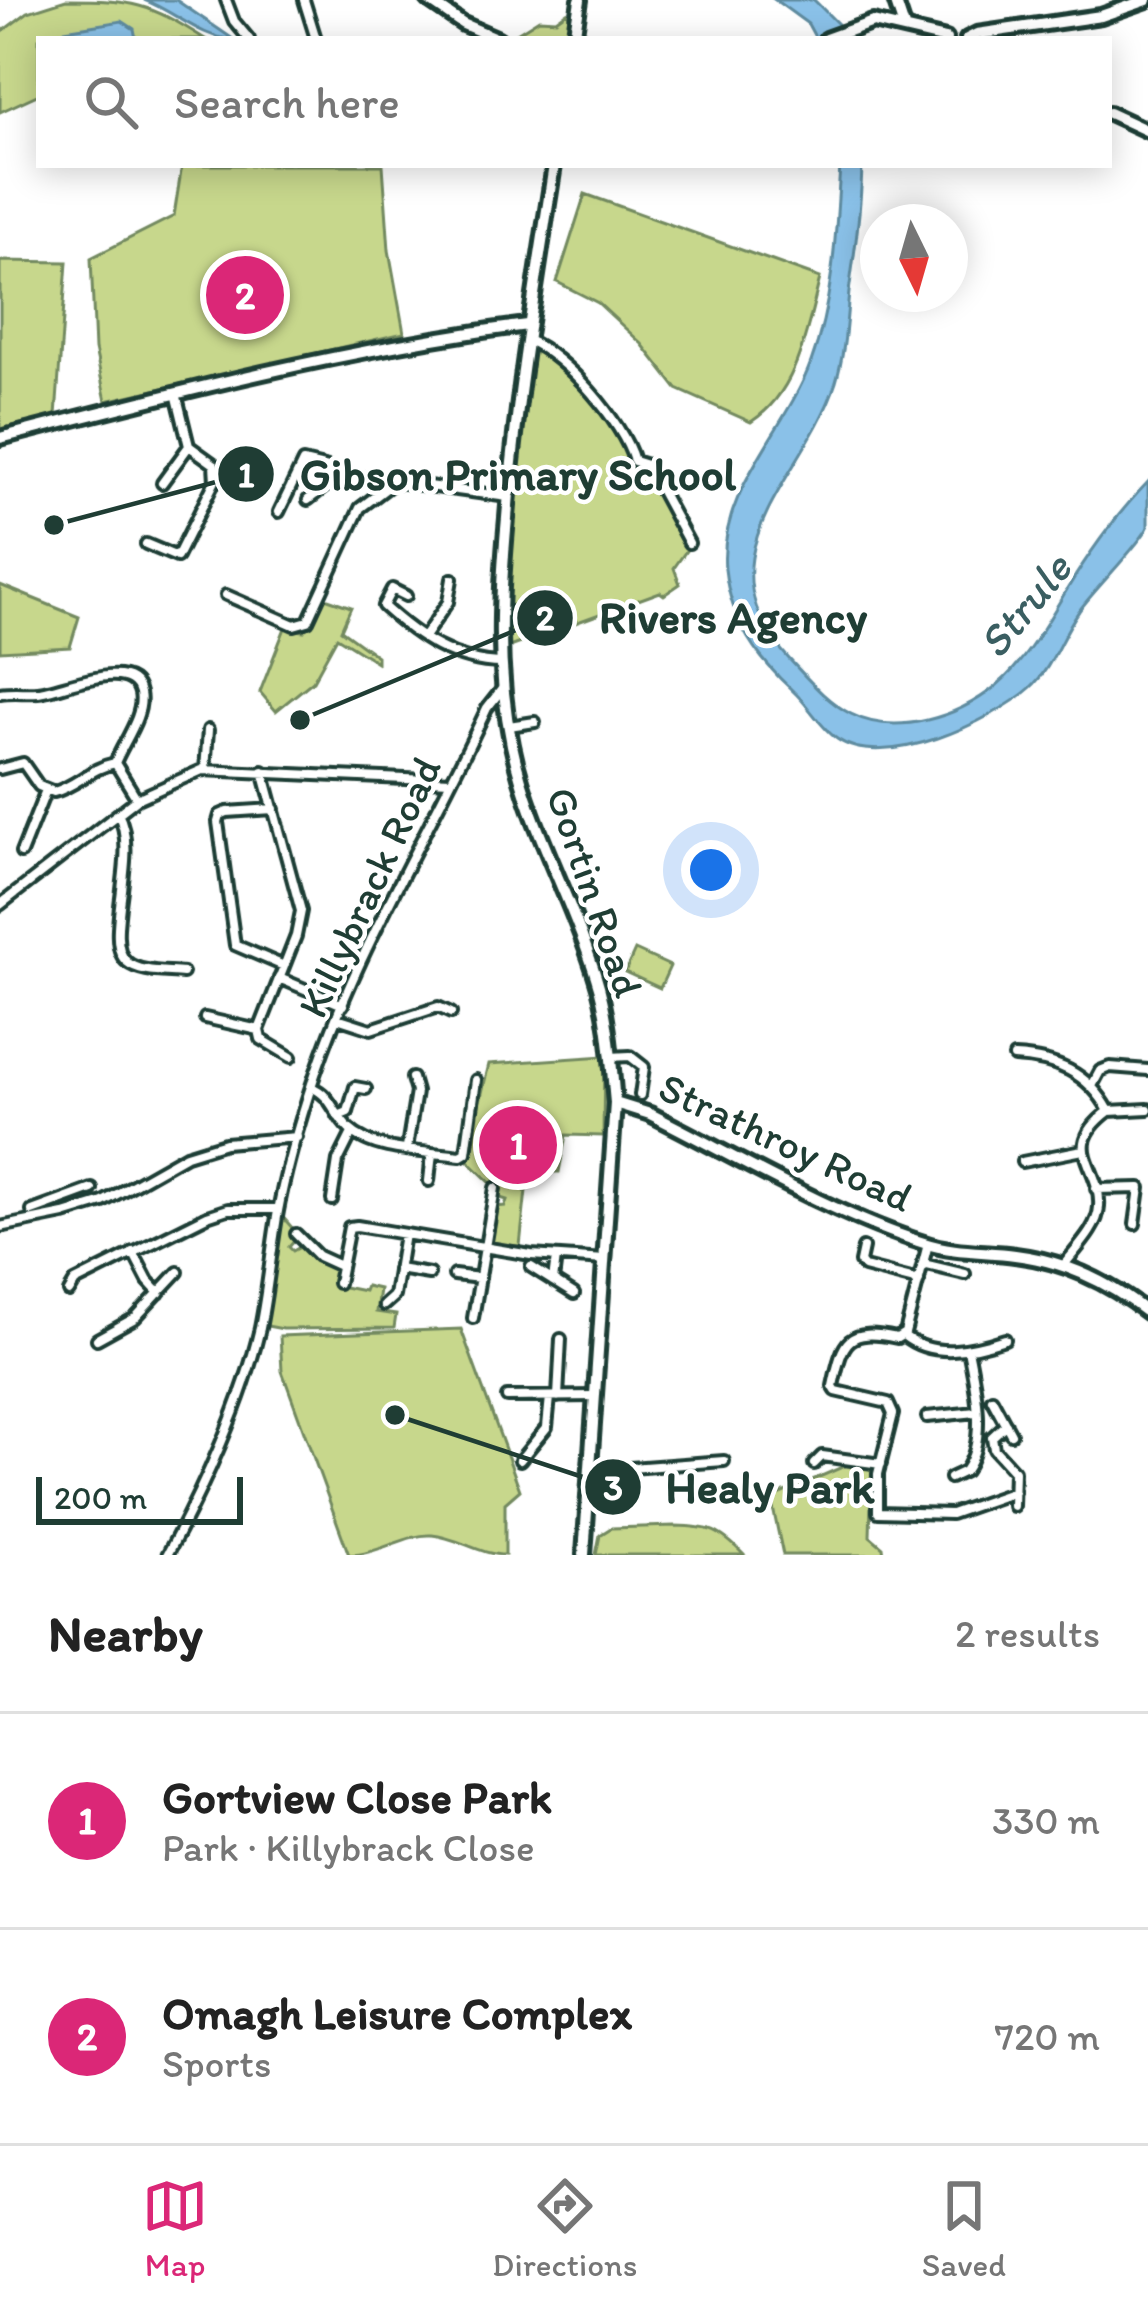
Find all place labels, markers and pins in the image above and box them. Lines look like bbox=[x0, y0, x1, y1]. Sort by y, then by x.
pin: 2 bbox=[206, 250, 284, 340]
callout: Gibson Primary School bbox=[216, 434, 759, 515]
callout: Rivers Agency bbox=[515, 577, 891, 658]
pin: 1 bbox=[479, 1100, 557, 1190]
callout: Healy Park bbox=[583, 1447, 898, 1528]

